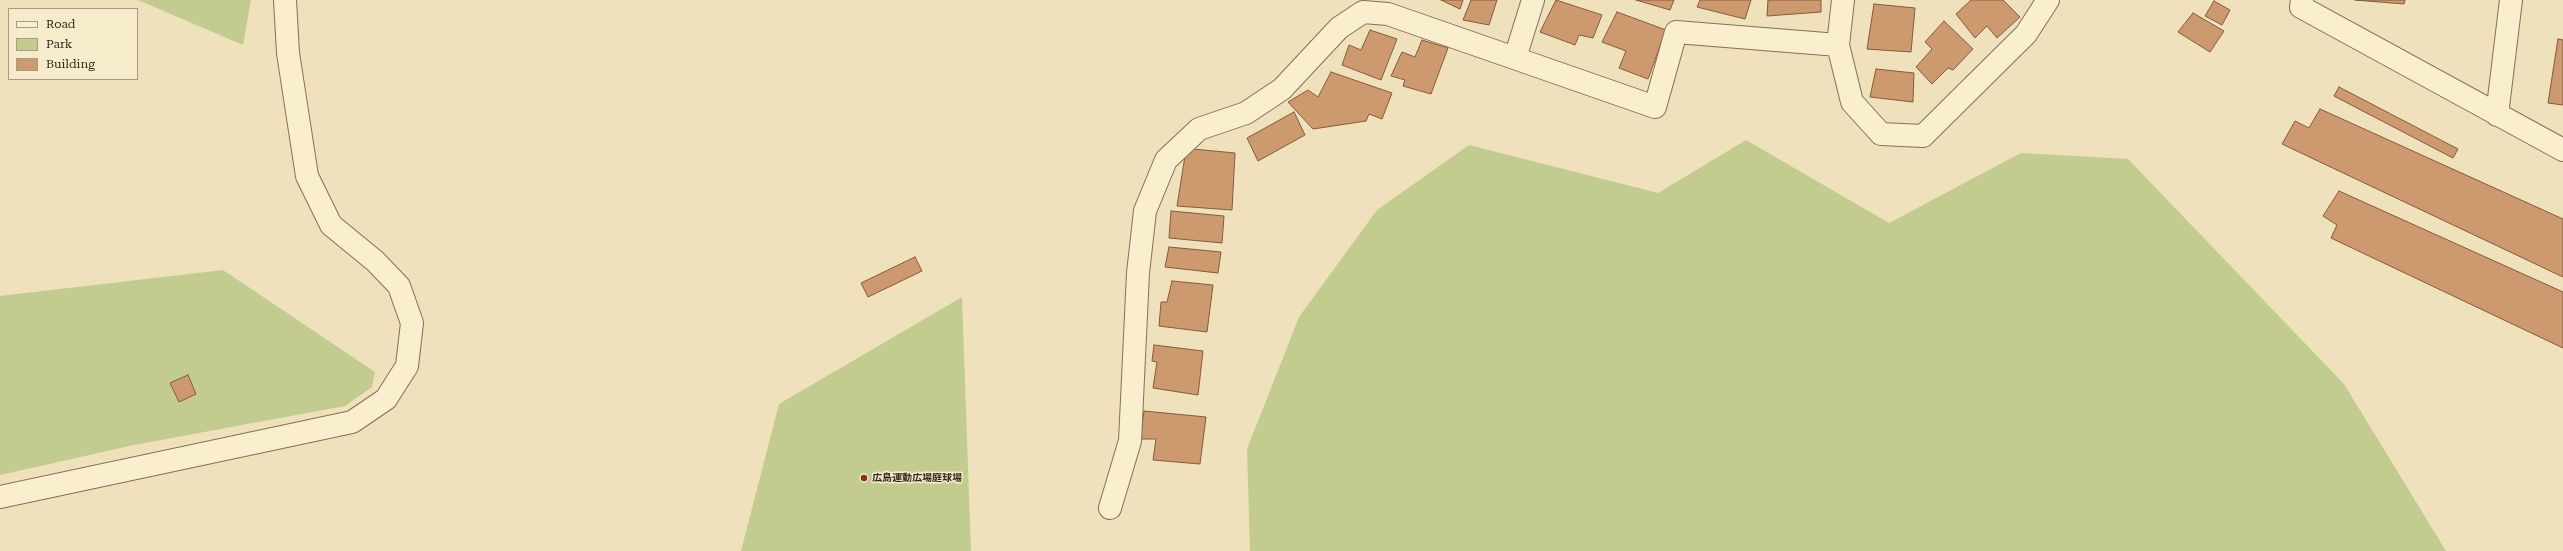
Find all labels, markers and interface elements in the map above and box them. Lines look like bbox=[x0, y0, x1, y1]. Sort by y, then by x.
legend bbox=[8, 8, 138, 80]
text: Road bbox=[46, 17, 75, 31]
text: Park bbox=[46, 37, 72, 51]
text: Building bbox=[46, 57, 95, 71]
place label: 広島運動広場庭球場 bbox=[872, 472, 962, 484]
marker: 広島運動広場庭球場 bbox=[859, 473, 869, 483]

